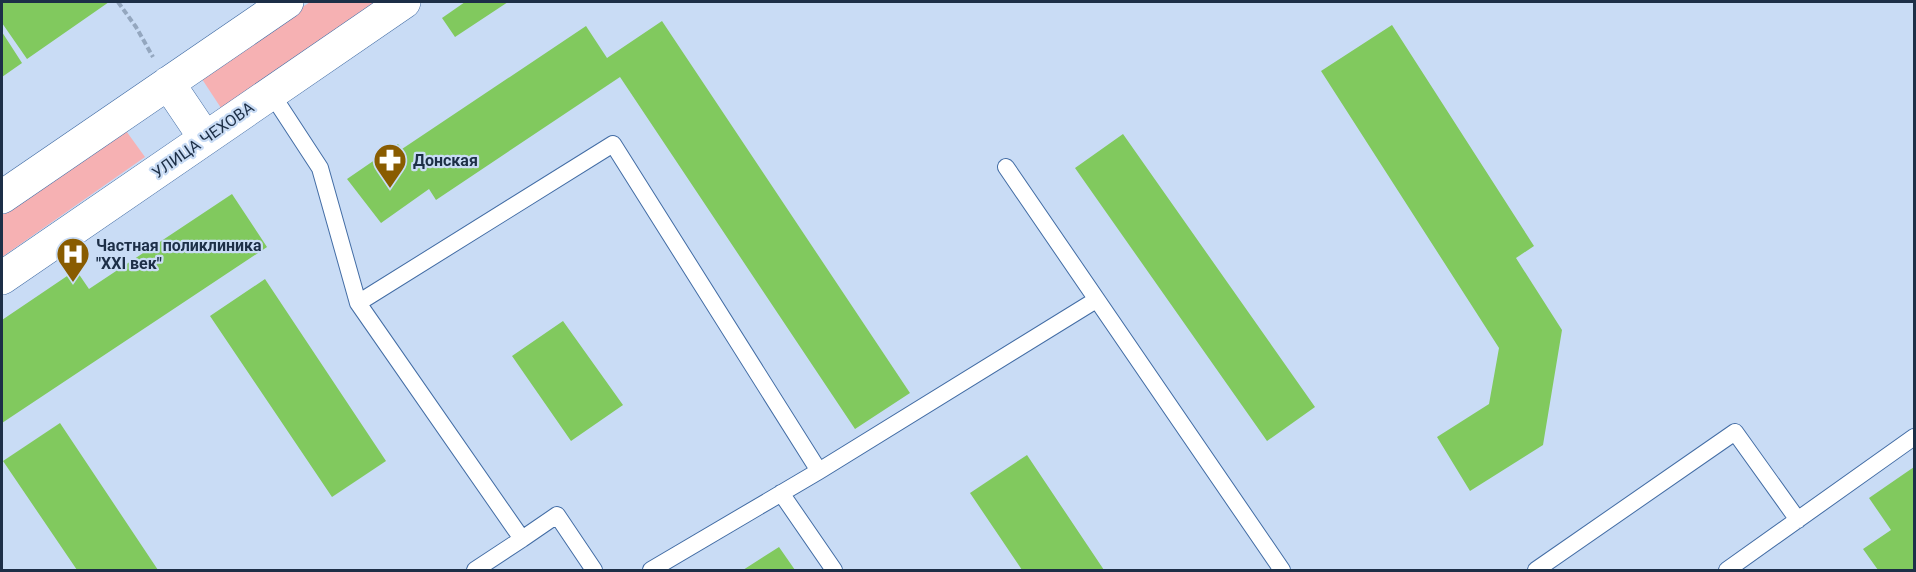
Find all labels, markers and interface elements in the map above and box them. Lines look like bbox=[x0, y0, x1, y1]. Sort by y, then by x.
street label: УЛИЦА ЧЕХОВА bbox=[148, 98, 258, 182]
pharmacy icon: Донская bbox=[372, 142, 408, 189]
place label: Донская bbox=[413, 151, 478, 170]
hospital icon: Частная поликлиника "XXI век" bbox=[55, 236, 91, 283]
place label: Частная поликлиника "XXI век" bbox=[96, 236, 262, 273]

